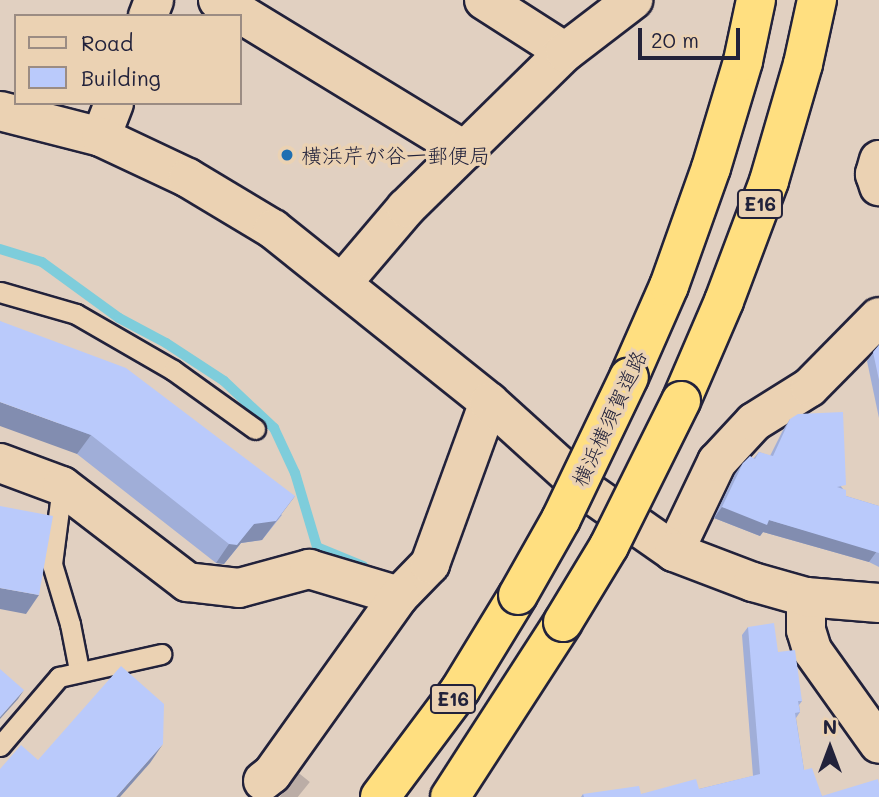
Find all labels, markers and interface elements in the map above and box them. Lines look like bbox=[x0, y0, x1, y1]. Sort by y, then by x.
legend bbox=[14, 14, 242, 105]
scale bar bbox=[641, 14, 742, 58]
text: 20 m bbox=[651, 26, 699, 53]
text: Road bbox=[81, 29, 133, 56]
text: Building bbox=[81, 64, 161, 91]
place label: 横浜芹が谷一郵便局 bbox=[301, 142, 490, 168]
marker: 横浜芹が谷一郵便局 bbox=[279, 147, 295, 163]
road number: E16 bbox=[736, 188, 784, 220]
street label: 横浜横須賀道路 bbox=[567, 346, 651, 490]
road number: E16 bbox=[428, 684, 477, 714]
north arrow bbox=[795, 713, 865, 783]
text: N bbox=[823, 714, 837, 739]

